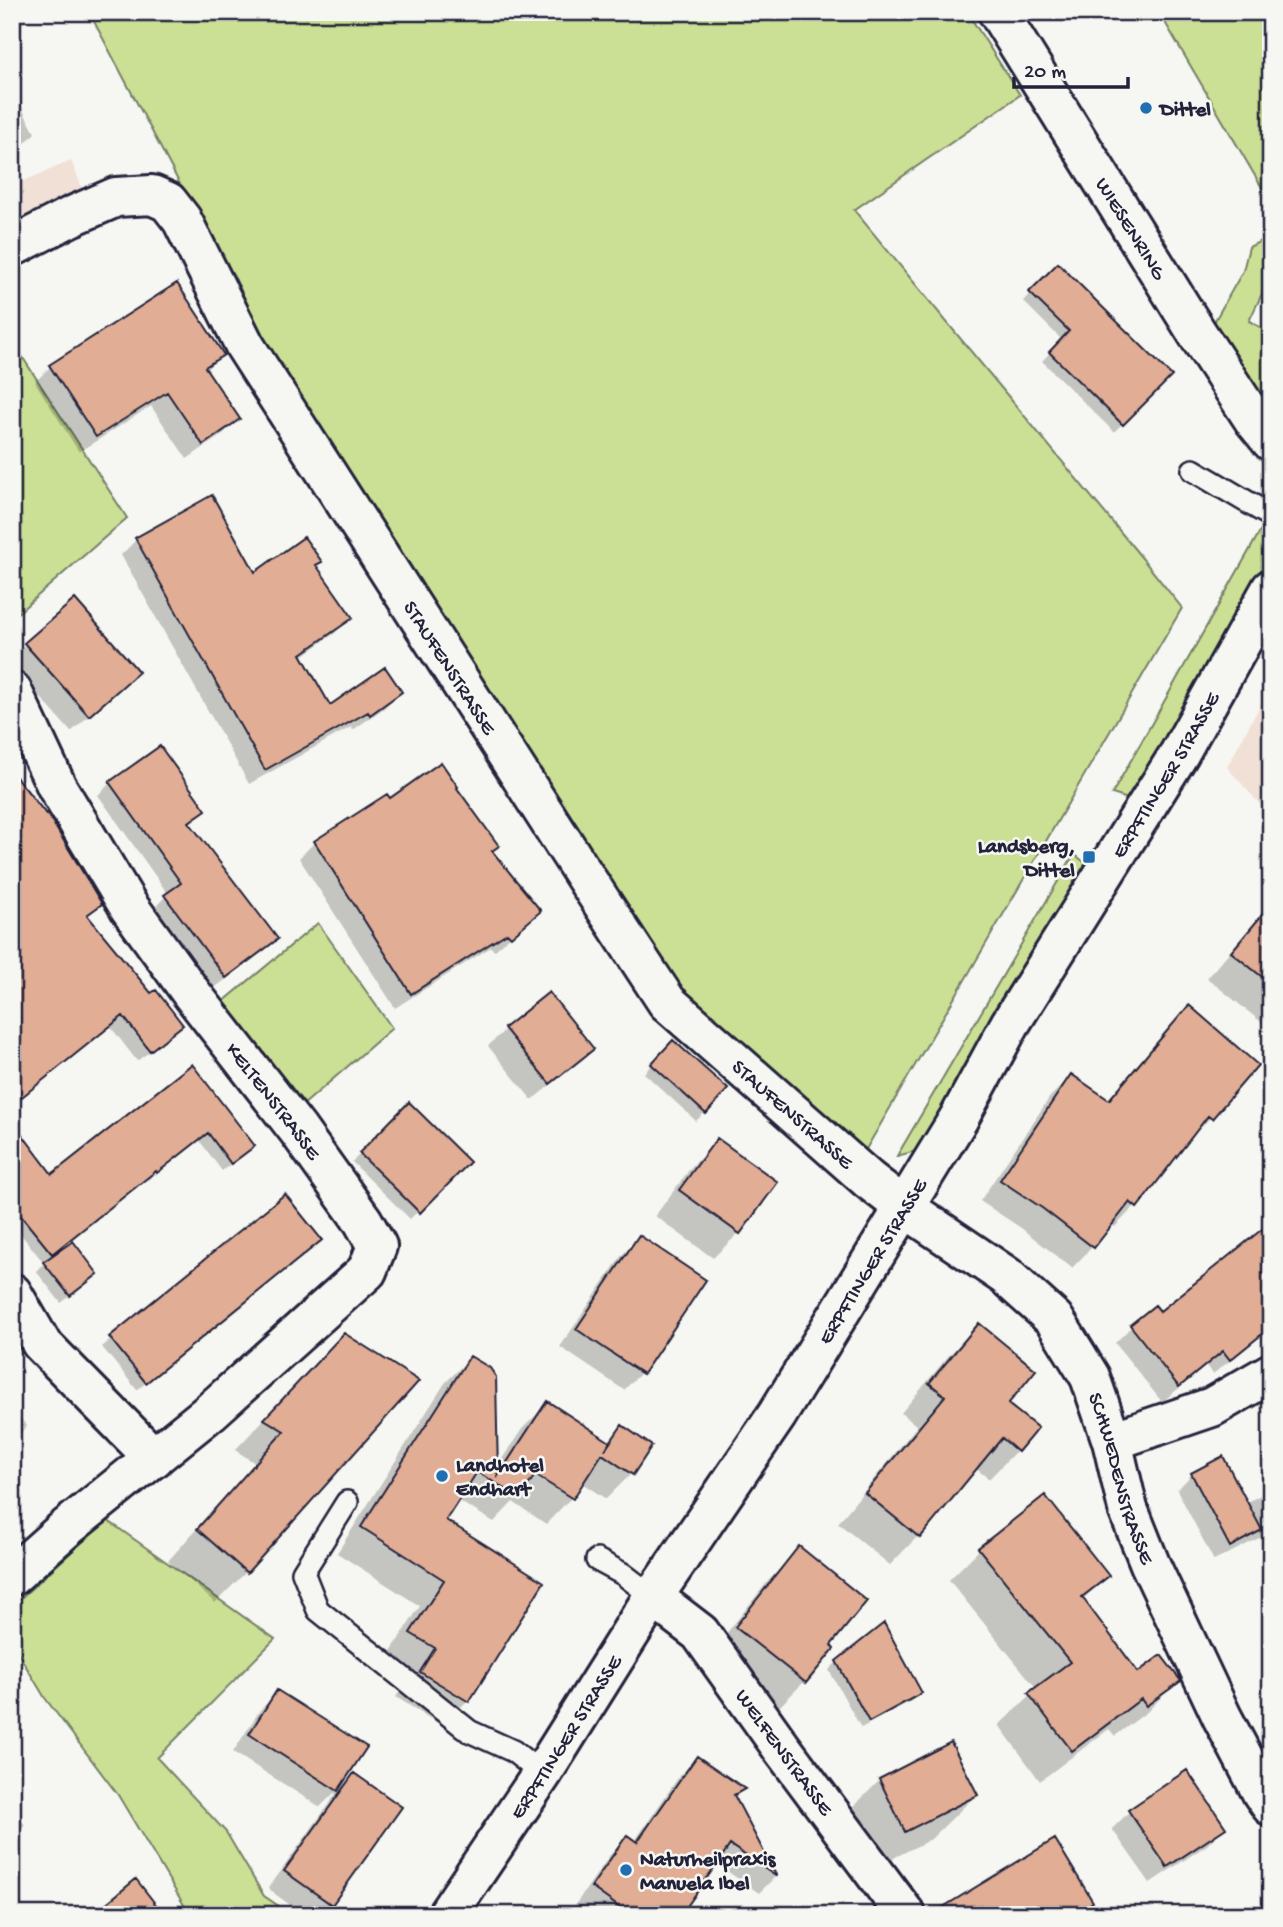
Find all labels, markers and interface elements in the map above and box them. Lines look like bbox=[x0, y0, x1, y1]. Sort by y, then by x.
scale bar bbox=[1014, 46, 1127, 90]
text: 20 m bbox=[1024, 61, 1066, 86]
place label: Dittel bbox=[1158, 99, 1211, 124]
marker: Dittel bbox=[1138, 100, 1154, 116]
street label: WIESENRING bbox=[1088, 174, 1170, 286]
street label: STAUFENSTRASSE bbox=[396, 597, 500, 741]
street label: ERPFTINGER STRASSE bbox=[1108, 688, 1227, 864]
place label: Landsberg, Dittel bbox=[978, 836, 1075, 885]
marker: Landsberg, Dittel bbox=[1081, 849, 1097, 865]
street label: KELTENSTRASSE bbox=[219, 1039, 325, 1167]
street label: STAUFENSTRASSE bbox=[725, 1056, 858, 1177]
street label: ERPFTINGER STRASSE bbox=[814, 1175, 935, 1350]
street label: SCHWEDENSTRASSE bbox=[1080, 1390, 1158, 1569]
place label: Landhotel Endhart bbox=[456, 1455, 544, 1504]
marker: Landhotel Endhart bbox=[434, 1468, 450, 1484]
street label: ERPFTINGER STRASSE bbox=[506, 1651, 630, 1825]
street label: WELFENSTRASSE bbox=[728, 1685, 837, 1822]
place label: Naturheilpraxis Manuela Ibel bbox=[640, 1849, 777, 1898]
marker: Naturheilpraxis Manuela Ibel bbox=[618, 1862, 634, 1878]

